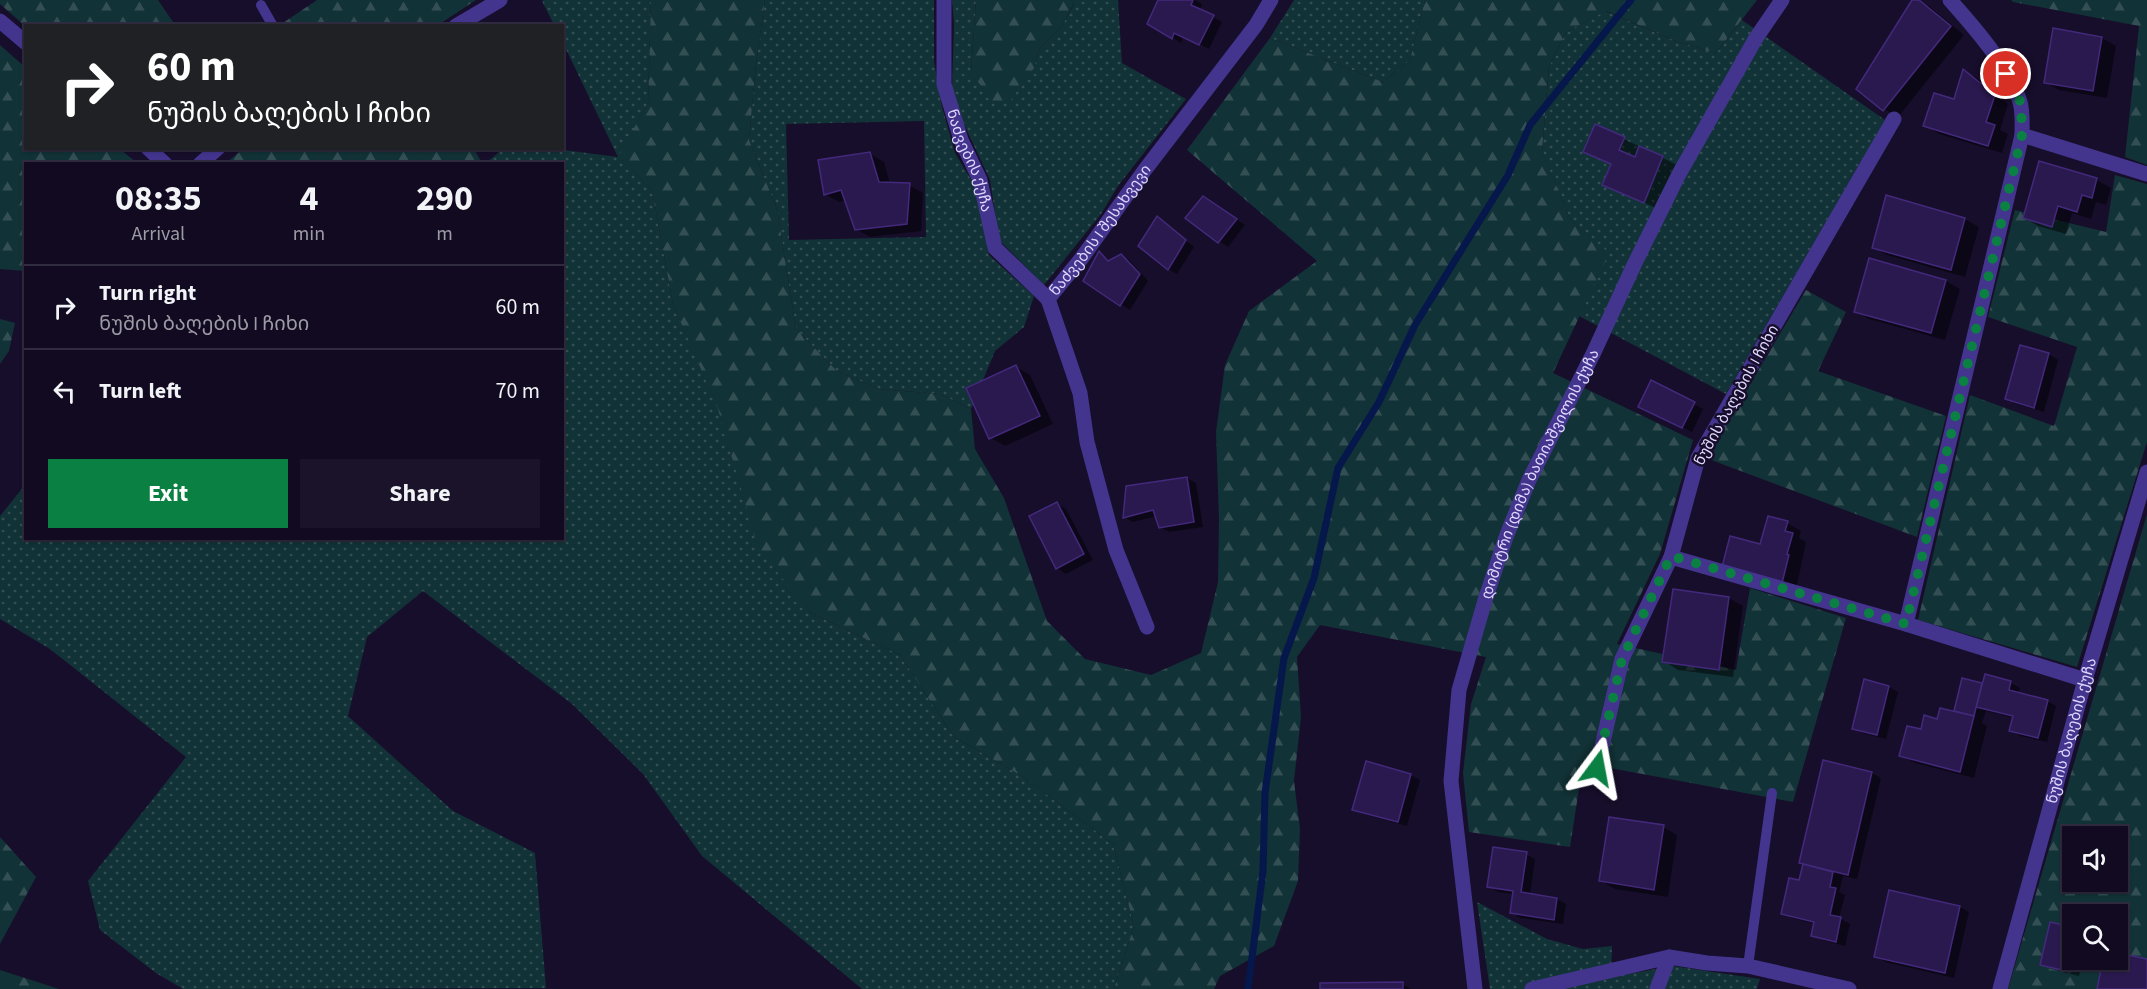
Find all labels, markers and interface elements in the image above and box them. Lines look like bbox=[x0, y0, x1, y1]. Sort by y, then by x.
text: 60 m bbox=[147, 37, 236, 97]
icon: right bbox=[48, 48, 126, 126]
pin bbox=[1980, 48, 2031, 99]
icon: arrive bbox=[1989, 57, 2022, 90]
text: ნუშის ბაღების I ჩიხი bbox=[147, 94, 431, 133]
street label: ნაძვების ქუჩა bbox=[941, 107, 997, 214]
street label: ნაძვების I შესახვევი bbox=[1045, 160, 1156, 301]
text: 08:35 bbox=[115, 173, 202, 224]
text: 4 bbox=[299, 173, 318, 224]
text: 290 bbox=[416, 173, 473, 224]
text: Arrival bbox=[131, 220, 185, 248]
text: min bbox=[293, 220, 325, 248]
text: m bbox=[436, 220, 453, 248]
text: Turn right bbox=[99, 277, 196, 309]
icon: right bbox=[48, 291, 81, 324]
text: 60 m bbox=[495, 291, 540, 323]
text: ნუშის ბაღების I ჩიხი bbox=[99, 310, 309, 338]
street label: ნუშის ბაღების I ჩიხი bbox=[1689, 321, 1784, 469]
street label: დიმიტრი (დიმა) ბათიაშვილის ქუჩა bbox=[1476, 346, 1605, 602]
icon: left bbox=[48, 375, 81, 408]
text: Turn left bbox=[99, 375, 181, 407]
text: 70 m bbox=[495, 375, 540, 407]
button: Exit bbox=[48, 459, 288, 528]
button: Share bbox=[300, 459, 540, 528]
street label: ნუშის ბაღების ქუჩა bbox=[2041, 655, 2102, 806]
position arrow bbox=[1565, 736, 1629, 800]
map controls bbox=[2062, 826, 2128, 970]
button: sound bbox=[2062, 826, 2128, 892]
button: search bbox=[2062, 904, 2128, 970]

